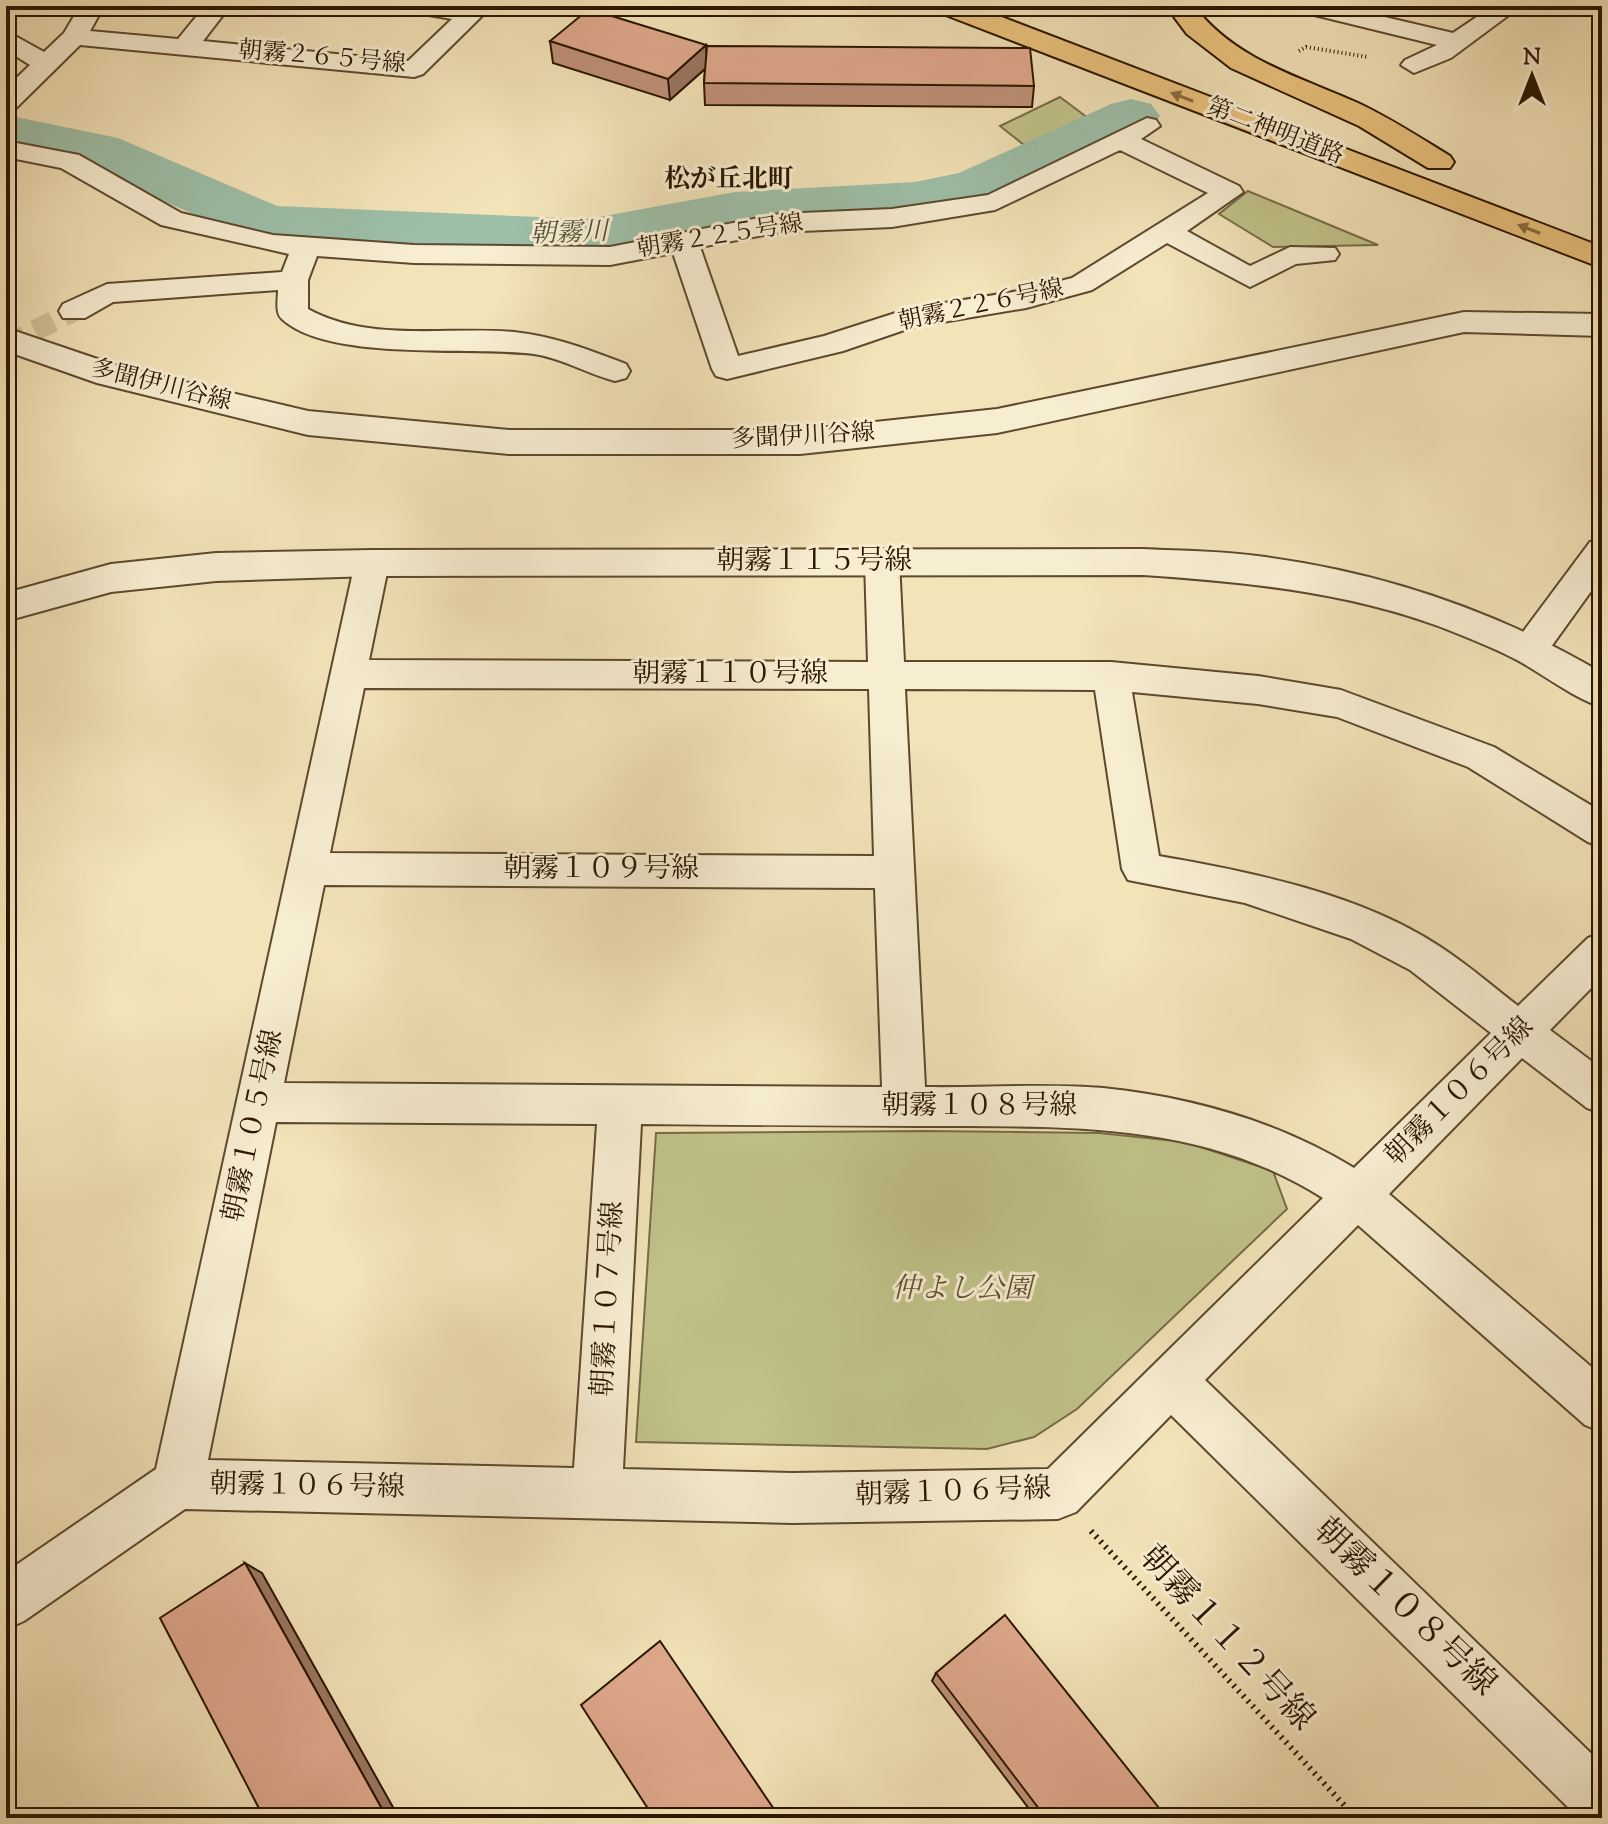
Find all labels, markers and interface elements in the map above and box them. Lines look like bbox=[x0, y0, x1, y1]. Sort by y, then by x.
street label: 朝霧２６５号線 bbox=[237, 34, 407, 82]
north arrow bbox=[1492, 36, 1572, 116]
text: N bbox=[1523, 43, 1541, 75]
one-way arrow bbox=[1170, 90, 1194, 103]
street label: 第二神明道路 bbox=[1202, 90, 1348, 174]
district label: 松が丘北町 bbox=[664, 162, 794, 199]
street label: 朝霧２２５号線 bbox=[634, 207, 806, 267]
water label: 朝霧川 bbox=[529, 214, 612, 254]
one-way arrow bbox=[1517, 222, 1541, 235]
street label: 朝霧２２６号線 bbox=[895, 272, 1067, 340]
street label: 多聞伊川谷線 bbox=[87, 352, 235, 420]
street label: 多聞伊川谷線 bbox=[730, 416, 876, 458]
street label: 朝霧１１５号線 bbox=[716, 542, 912, 582]
street label: 朝霧１１０号線 bbox=[632, 655, 828, 695]
street label: 朝霧１０９号線 bbox=[503, 850, 699, 890]
street label: 朝霧１０６号線 bbox=[1377, 1009, 1543, 1175]
street label: 朝霧１０５号線 bbox=[214, 1026, 294, 1226]
street label: 朝霧１０８号線 bbox=[881, 1087, 1077, 1127]
street label: 朝霧１０７号線 bbox=[584, 1200, 634, 1398]
park label: 仲よし公園 bbox=[892, 1270, 1036, 1310]
street label: 朝霧１０６号線 bbox=[209, 1465, 405, 1509]
street label: 朝霧１０６号線 bbox=[854, 1470, 1052, 1516]
street label: 朝霧１０８号線 bbox=[1301, 1508, 1507, 1708]
street label: 朝霧１１２号線 bbox=[1127, 1535, 1325, 1743]

